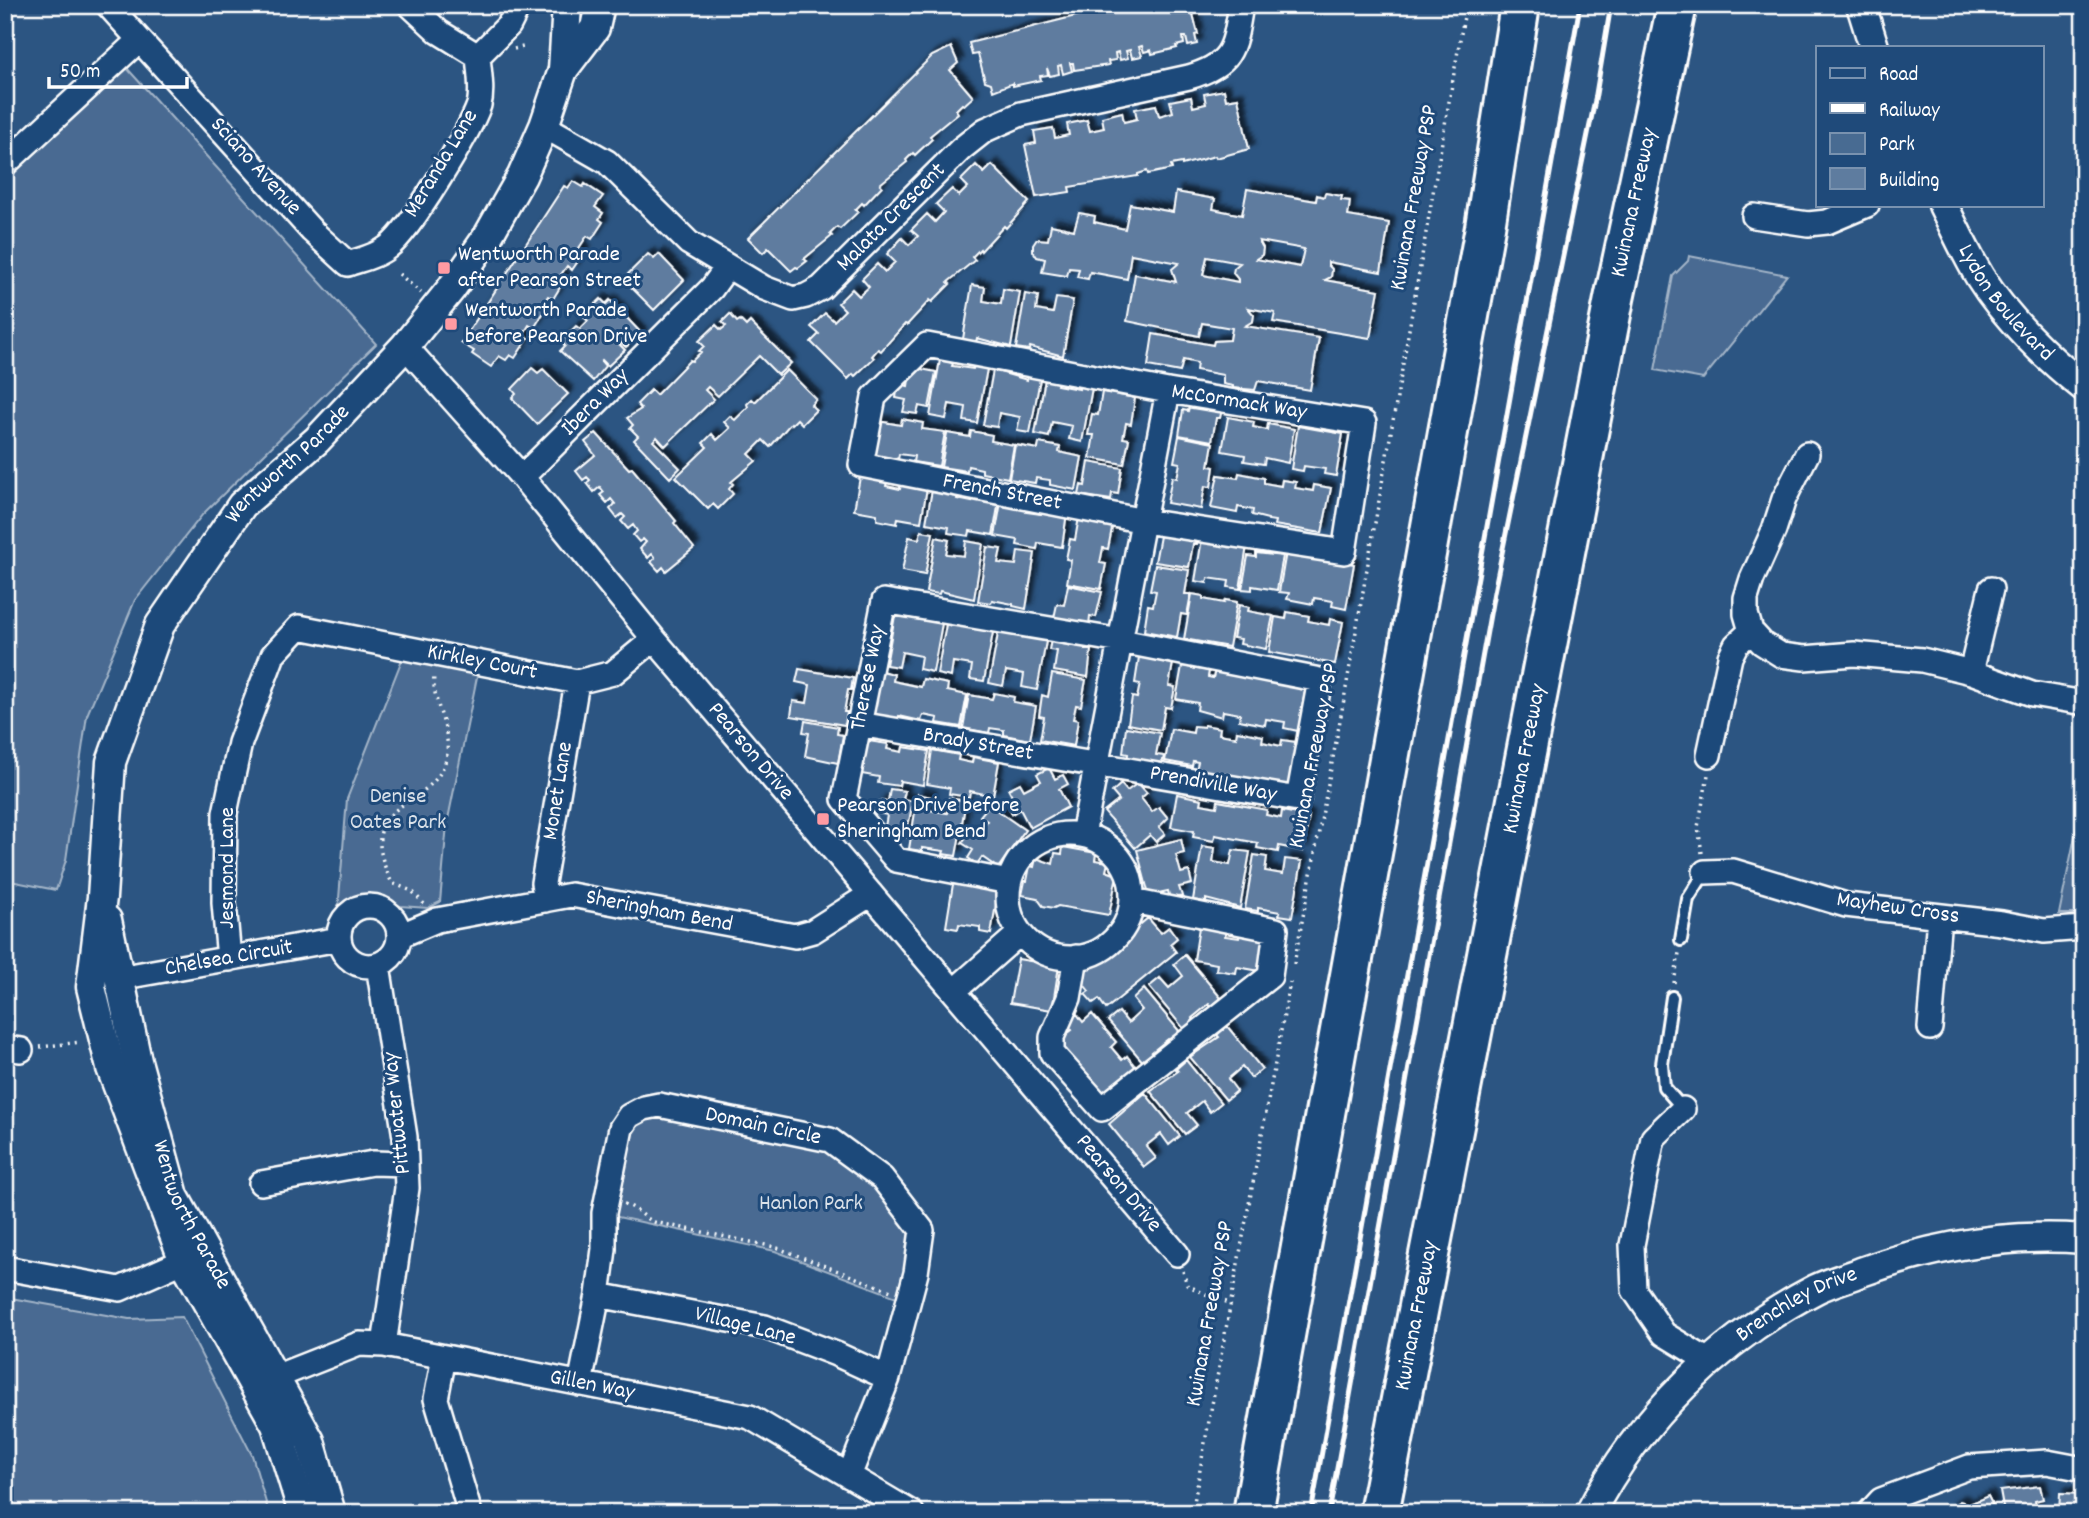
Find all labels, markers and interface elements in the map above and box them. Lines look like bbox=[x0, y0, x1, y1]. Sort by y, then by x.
scale bar bbox=[49, 46, 187, 90]
legend bbox=[1816, 46, 2044, 206]
text: 50 m bbox=[60, 58, 100, 88]
text: Road bbox=[1879, 61, 1918, 91]
text: Railway bbox=[1879, 97, 1940, 127]
street label: Kwinana Freeway PSP bbox=[1382, 103, 1448, 293]
street label: Meranda Lane bbox=[397, 104, 487, 224]
street label: Sciano Avenue bbox=[201, 110, 309, 224]
street label: Kwinana Freeway bbox=[1603, 124, 1667, 280]
text: Park bbox=[1879, 131, 1915, 161]
street label: Malata Crescent bbox=[830, 156, 954, 280]
text: Building bbox=[1879, 167, 1939, 197]
place label: Wentworth Parade after Pearson Street bbox=[458, 239, 641, 298]
street label: Lydon Boulevard bbox=[1948, 239, 2061, 370]
marker: Wentworth Parade after Pearson Street bbox=[436, 260, 452, 276]
place label: Wentworth Parade before Pearson Drive bbox=[465, 295, 647, 354]
marker: Wentworth Parade before Pearson Drive bbox=[443, 316, 459, 332]
street label: Ibera Way bbox=[554, 361, 638, 445]
street label: McCormack Way bbox=[1169, 376, 1310, 430]
street label: Wentworth Parade bbox=[217, 397, 358, 531]
street label: French Street bbox=[940, 465, 1064, 521]
street label: Therese Way bbox=[843, 622, 896, 734]
street label: Kirkley Court bbox=[424, 636, 540, 690]
street label: Kwinana Freeway PSP bbox=[1281, 661, 1349, 851]
street label: Kwinana Freeway bbox=[1494, 681, 1556, 837]
street label: Pearson Drive bbox=[699, 695, 801, 809]
street label: Brady Street bbox=[920, 719, 1036, 771]
street label: Monet Lane bbox=[535, 739, 583, 843]
street label: Prendiville Way bbox=[1147, 758, 1280, 812]
park label: Denise Oates Park bbox=[350, 781, 446, 840]
place label: Pearson Drive before Sheringham Bend bbox=[837, 790, 1019, 849]
street label: Jesmond Lane bbox=[212, 807, 245, 929]
marker: Pearson Drive before Sheringham Bend bbox=[815, 811, 831, 827]
street label: Sheringham Bend bbox=[583, 882, 735, 942]
street label: Mayhew Cross bbox=[1834, 884, 1962, 934]
street label: Chelsea Circuit bbox=[162, 932, 296, 986]
street label: Pittwater Way bbox=[375, 1049, 421, 1176]
street label: Domain Circle bbox=[702, 1099, 824, 1155]
street label: Pearson Drive bbox=[1067, 1127, 1169, 1241]
street label: Wentworth Parade bbox=[143, 1137, 239, 1296]
park label: Hanlon Park bbox=[759, 1188, 863, 1221]
street label: Kwinana Freeway PSP bbox=[1178, 1219, 1244, 1409]
street label: Kwinana Freeway bbox=[1387, 1237, 1448, 1393]
street label: Brenchley Drive bbox=[1729, 1258, 1862, 1351]
street label: Village Lane bbox=[691, 1298, 799, 1356]
street label: Gillen Way bbox=[547, 1362, 638, 1411]

